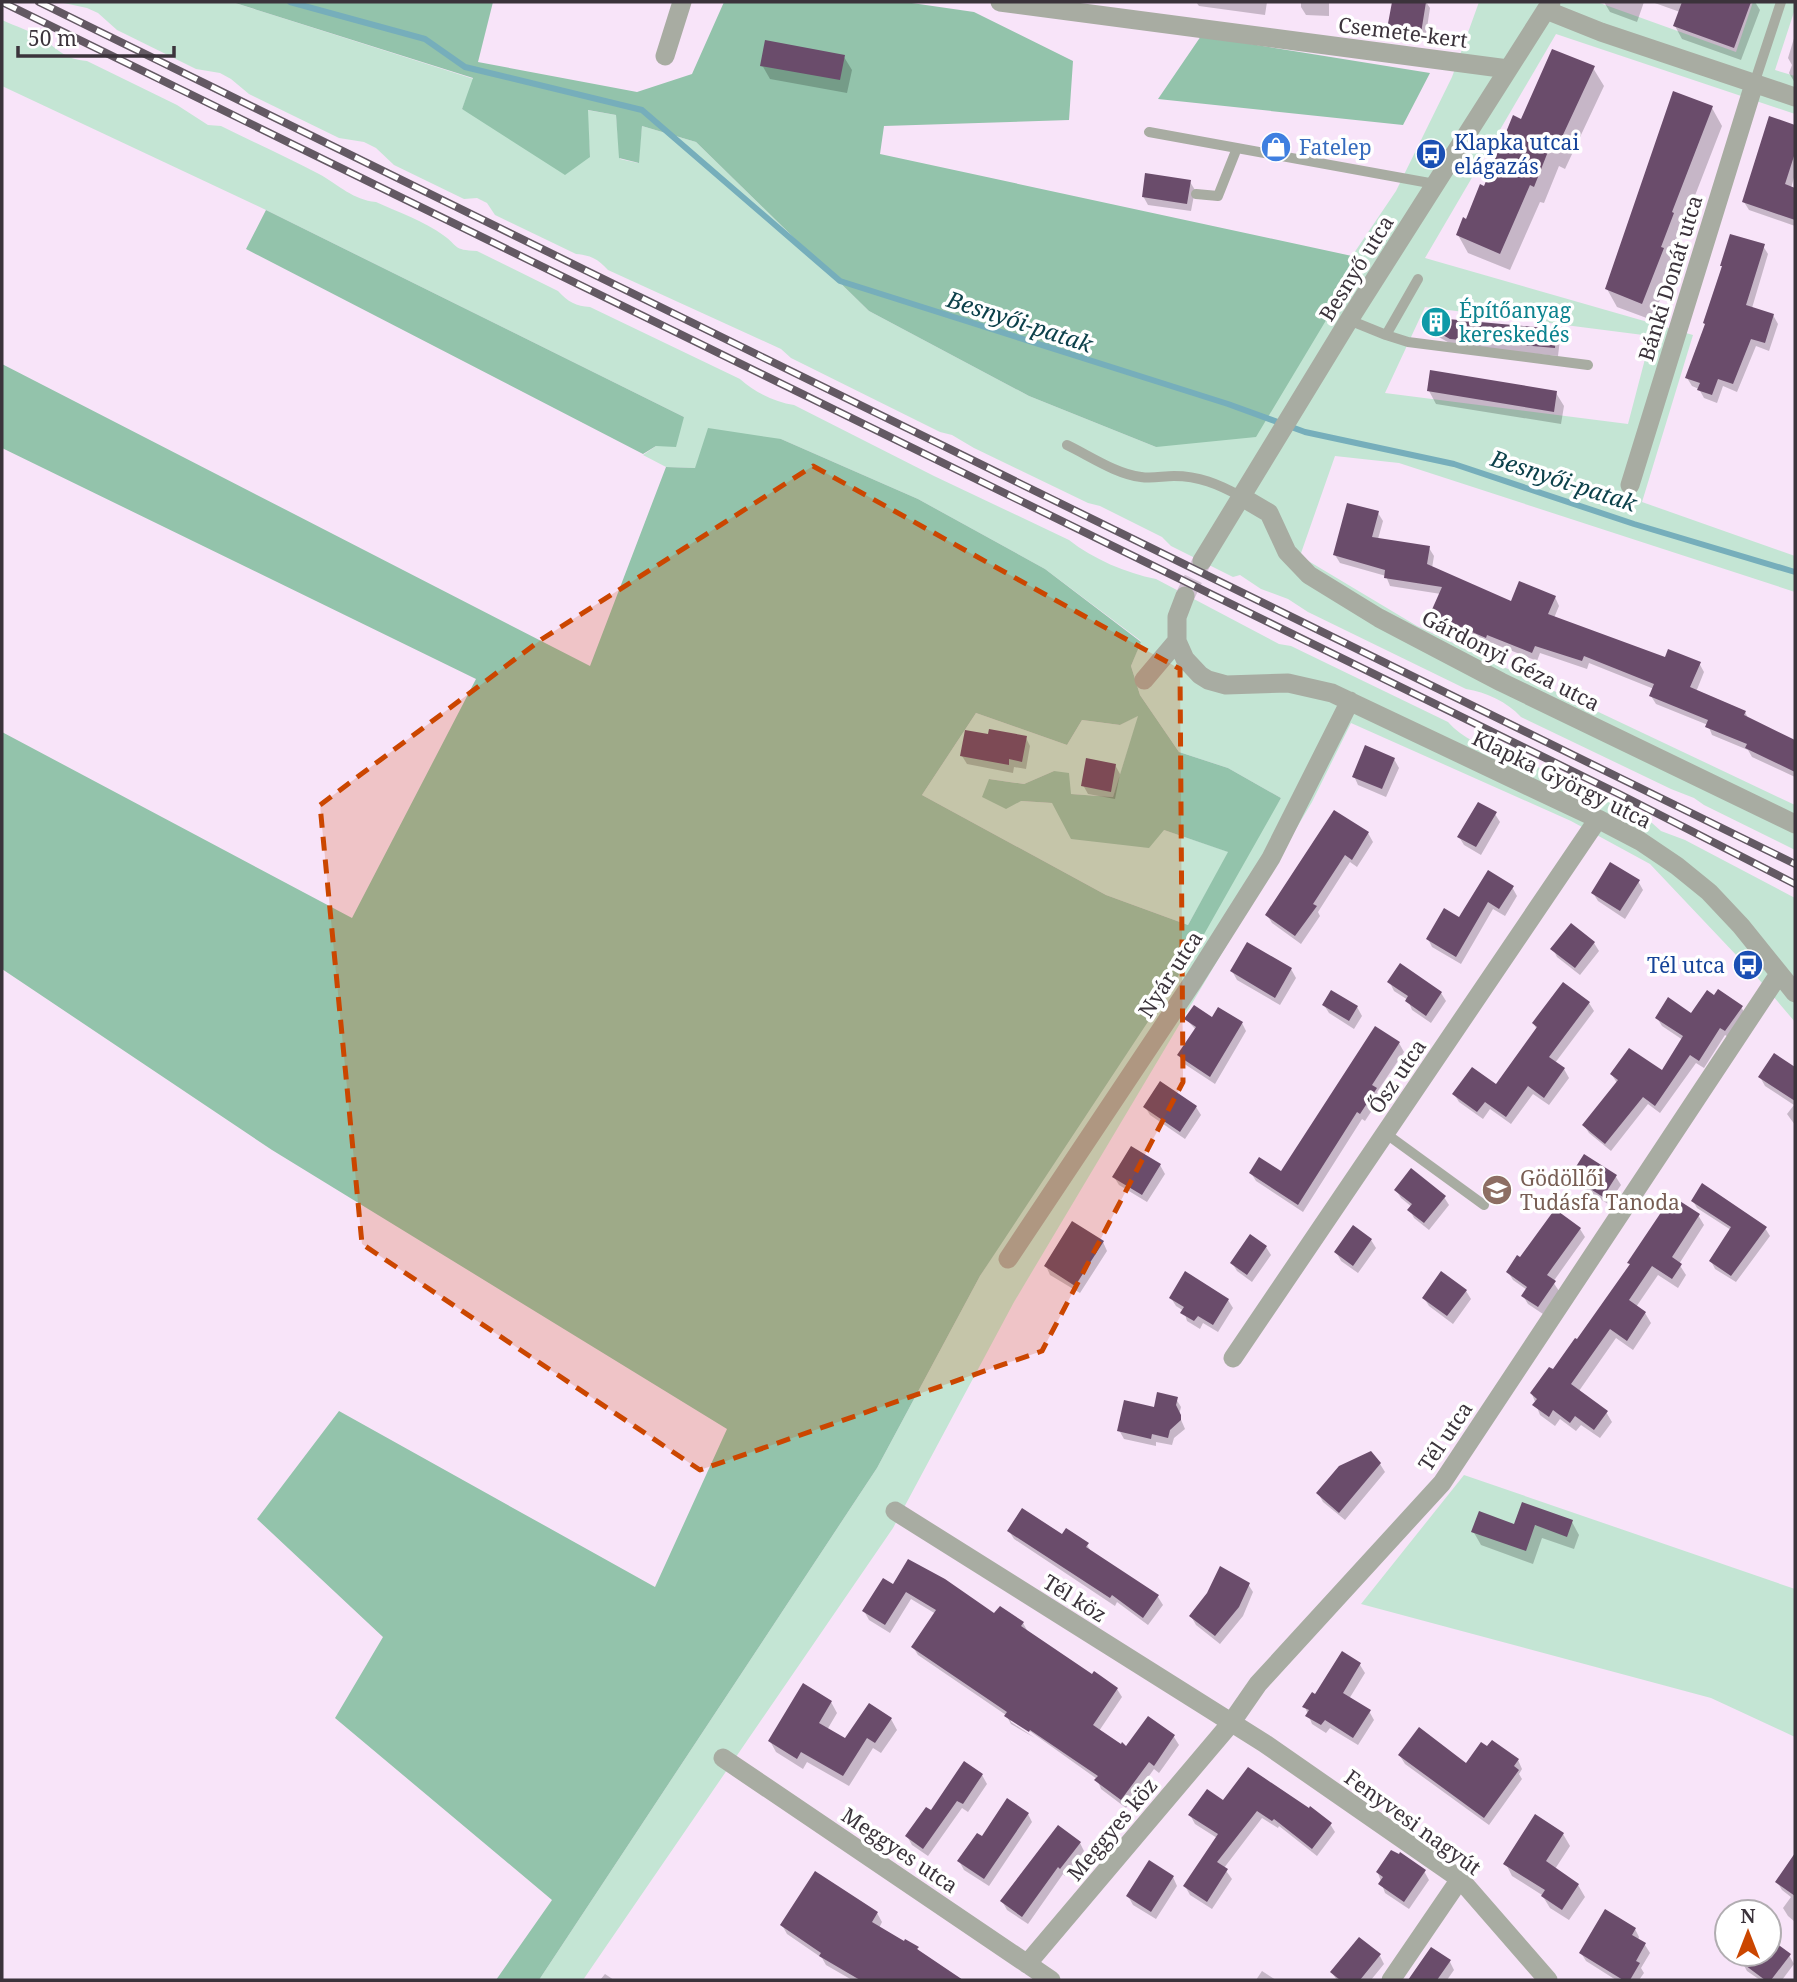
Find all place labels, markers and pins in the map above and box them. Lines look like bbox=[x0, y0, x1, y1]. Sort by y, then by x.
place label: Klapka utcai elágazás bbox=[1454, 128, 1579, 180]
shop icon: Fatelep bbox=[1259, 130, 1293, 164]
place label: Fatelep bbox=[1299, 133, 1372, 161]
bus stop icon: Klapka utcai elágazás bbox=[1414, 137, 1448, 171]
place label: Építőanyag kereskedés bbox=[1459, 296, 1572, 348]
building icon: Építőanyag kereskedés bbox=[1419, 305, 1453, 339]
bus stop icon: Tél utca bbox=[1731, 948, 1765, 982]
place label: Tél utca bbox=[1647, 951, 1725, 979]
place label: Gödöllői Tudásfa Tanoda bbox=[1520, 1164, 1680, 1216]
school or university icon: Gödöllői Tudásfa Tanoda bbox=[1480, 1173, 1514, 1207]

